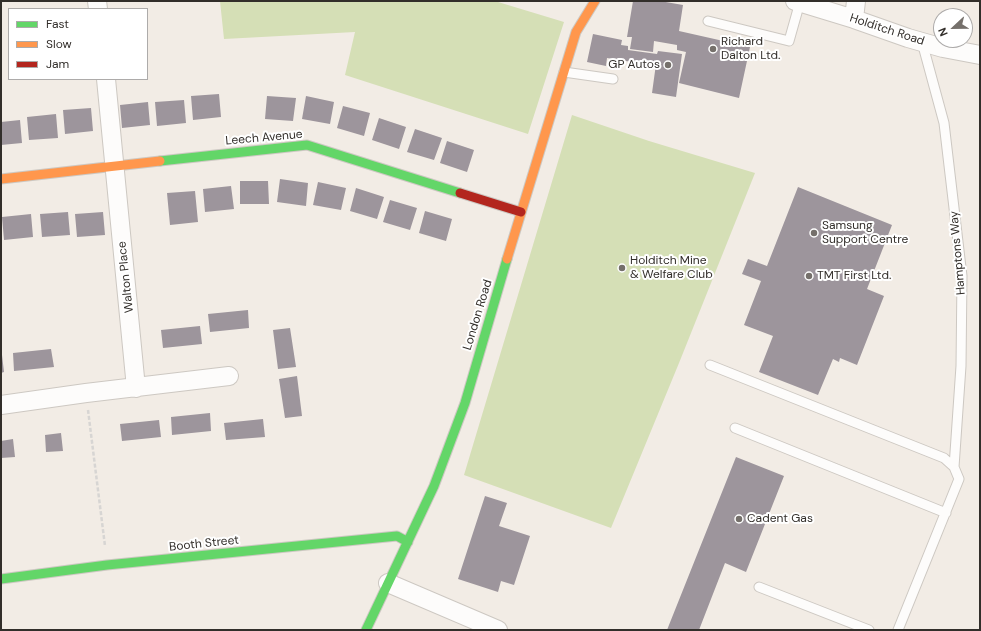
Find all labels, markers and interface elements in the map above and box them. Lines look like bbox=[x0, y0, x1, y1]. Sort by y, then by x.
legend bbox=[8, 8, 148, 80]
north arrow bbox=[933, 8, 973, 48]
street label: Holditch Road bbox=[848, 11, 926, 49]
text: Fast bbox=[46, 16, 69, 32]
text: N bbox=[935, 26, 951, 38]
place label: Richard Dalton Ltd. bbox=[721, 35, 780, 63]
text: Slow bbox=[46, 36, 72, 52]
marker: Richard Dalton Ltd. bbox=[708, 44, 718, 54]
text: Jam bbox=[46, 56, 69, 72]
place label: GP Autos bbox=[608, 58, 660, 72]
marker: GP Autos bbox=[663, 60, 673, 70]
street label: Leech Avenue bbox=[225, 127, 303, 149]
street label: Hamptons Way bbox=[947, 210, 969, 296]
place label: Samsung Support Centre bbox=[822, 219, 908, 247]
marker: Samsung Support Centre bbox=[809, 228, 819, 238]
street label: Walton Place bbox=[115, 241, 137, 313]
place label: Holditch Mine & Welfare Club bbox=[630, 254, 713, 282]
marker: Holditch Mine & Welfare Club bbox=[617, 263, 627, 273]
place label: TMT First Ltd. bbox=[817, 269, 891, 283]
marker: TMT First Ltd. bbox=[804, 271, 814, 281]
street label: London Road bbox=[460, 278, 496, 352]
place label: Cadent Gas bbox=[747, 512, 813, 526]
marker: Cadent Gas bbox=[734, 514, 744, 524]
street label: Booth Street bbox=[168, 533, 240, 555]

